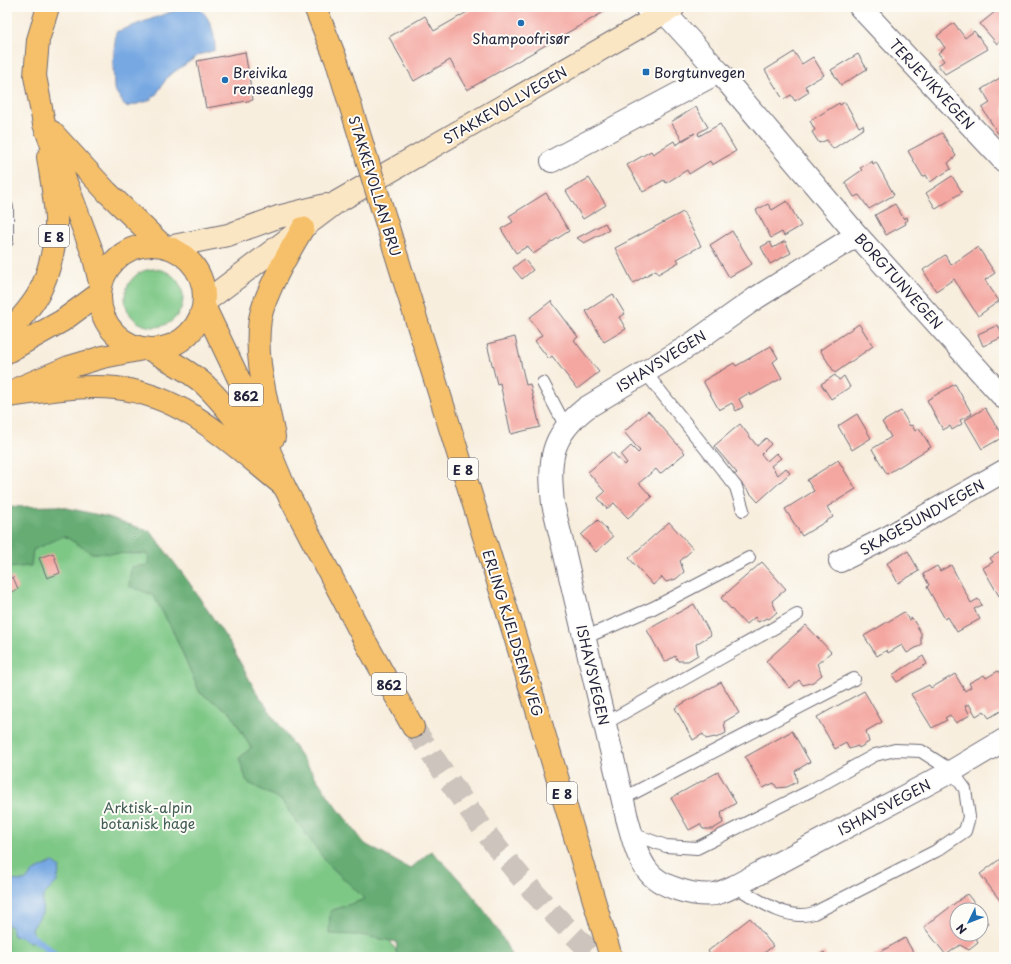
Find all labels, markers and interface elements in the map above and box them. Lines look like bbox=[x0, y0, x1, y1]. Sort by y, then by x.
marker: Shampoofrisør bbox=[516, 18, 526, 28]
place label: Shampoofrisør bbox=[472, 28, 570, 49]
street label: TERJEVIKVEGEN bbox=[884, 34, 980, 134]
street label: STAKKEVOLLVEGEN bbox=[439, 61, 571, 149]
place label: Breivika renseanlegg bbox=[233, 62, 314, 99]
place label: Borgtunvegen bbox=[654, 62, 745, 83]
marker: Borgtunvegen bbox=[641, 67, 651, 77]
marker: Breivika renseanlegg bbox=[220, 75, 230, 85]
street label: STAKKEVOLLAN BRU bbox=[344, 113, 406, 259]
road number: E 8 bbox=[39, 225, 69, 247]
street label: BORGTUNVEGEN bbox=[850, 228, 948, 334]
street label: ISHAVSVEGEN bbox=[612, 325, 710, 397]
road number: 862 bbox=[229, 384, 263, 406]
road number: E 8 bbox=[448, 458, 478, 480]
street label: SKAGESUNDVEGEN bbox=[856, 474, 988, 560]
street label: ERLING KJELDSENS VEG bbox=[478, 547, 548, 719]
street label: ISHAVSVEGEN bbox=[571, 623, 615, 727]
road number: 862 bbox=[372, 673, 406, 695]
street label: ISHAVSVEGEN bbox=[834, 774, 934, 840]
road number: E 8 bbox=[547, 782, 577, 804]
park label: Arktisk-alpin botanisk hage bbox=[101, 797, 195, 834]
north arrow bbox=[949, 902, 989, 942]
text: N bbox=[952, 920, 971, 938]

